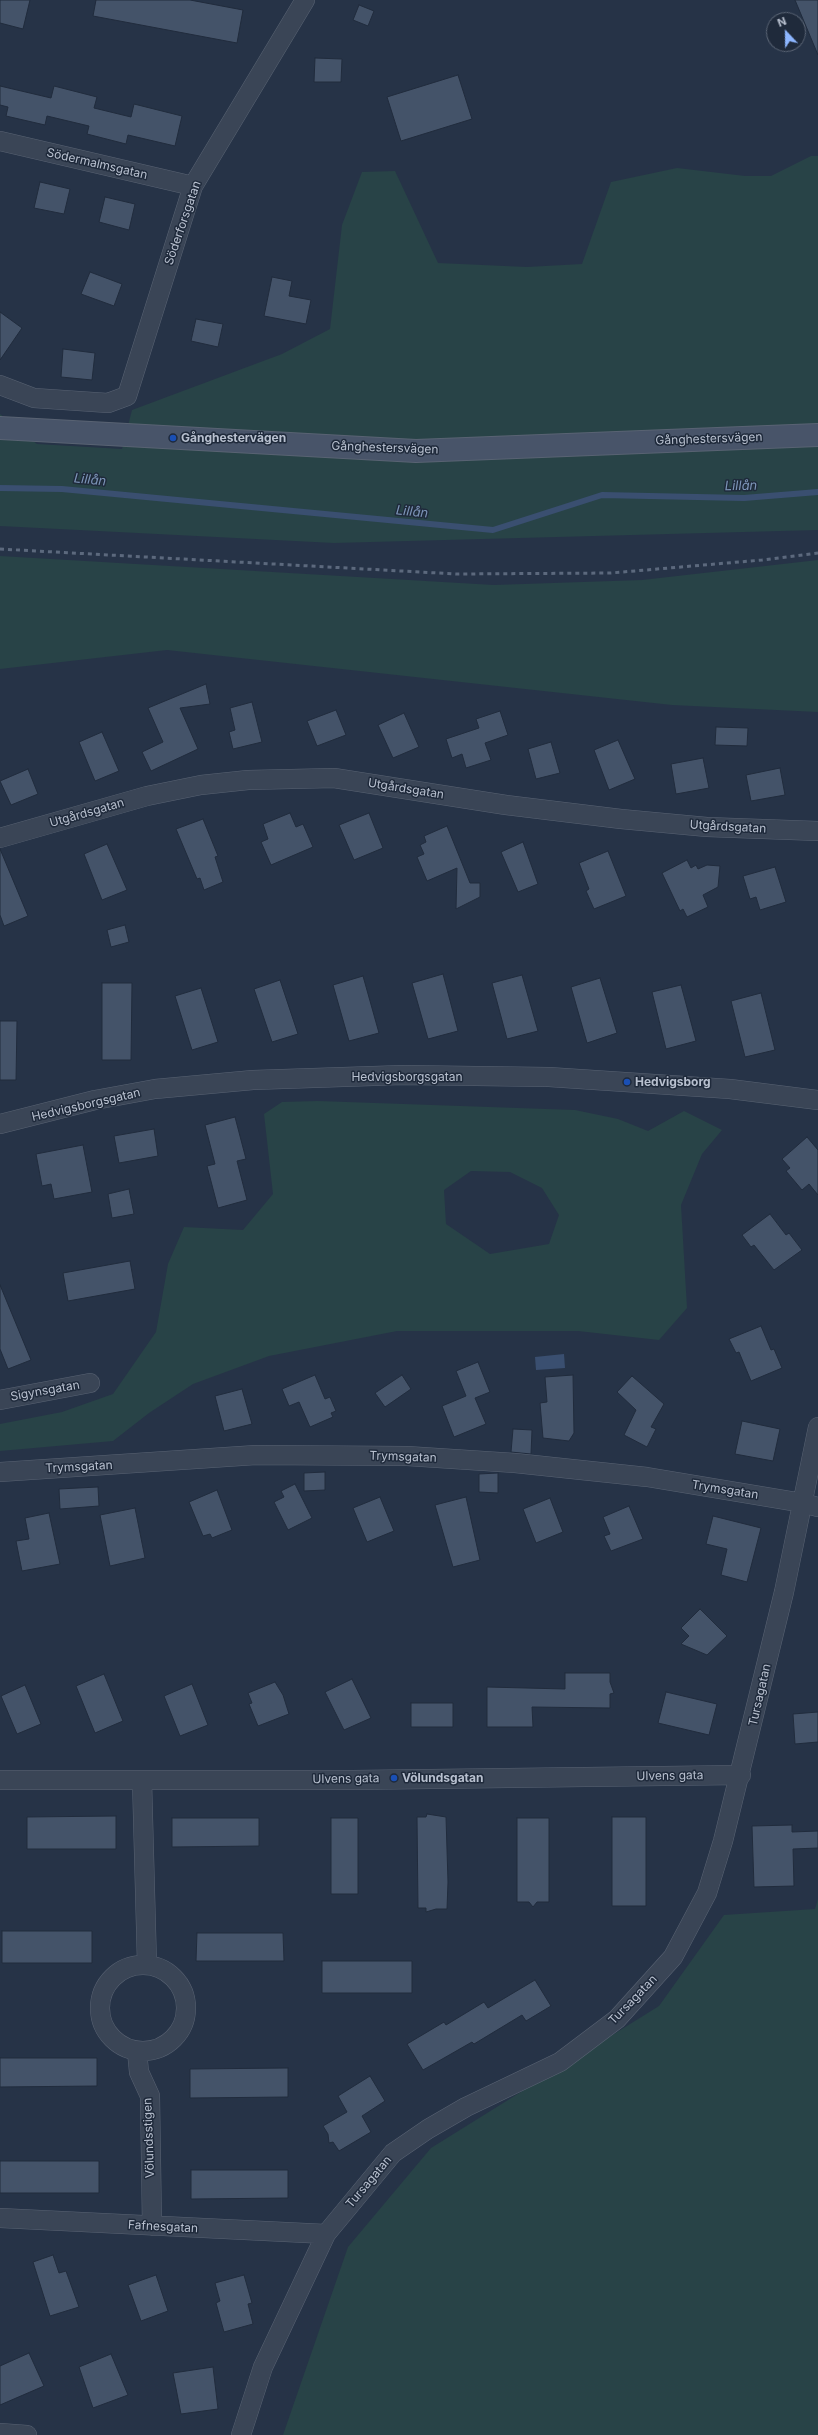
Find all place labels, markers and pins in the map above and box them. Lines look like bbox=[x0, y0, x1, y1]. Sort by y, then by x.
place label: Gånghestervägen bbox=[181, 431, 286, 445]
marker: Gånghestervägen bbox=[168, 433, 178, 443]
place label: Hedvigsborg bbox=[635, 1075, 711, 1089]
marker: Hedvigsborg bbox=[622, 1077, 632, 1087]
place label: Völundsgatan bbox=[402, 1771, 484, 1785]
marker: Völundsgatan bbox=[389, 1773, 399, 1783]

